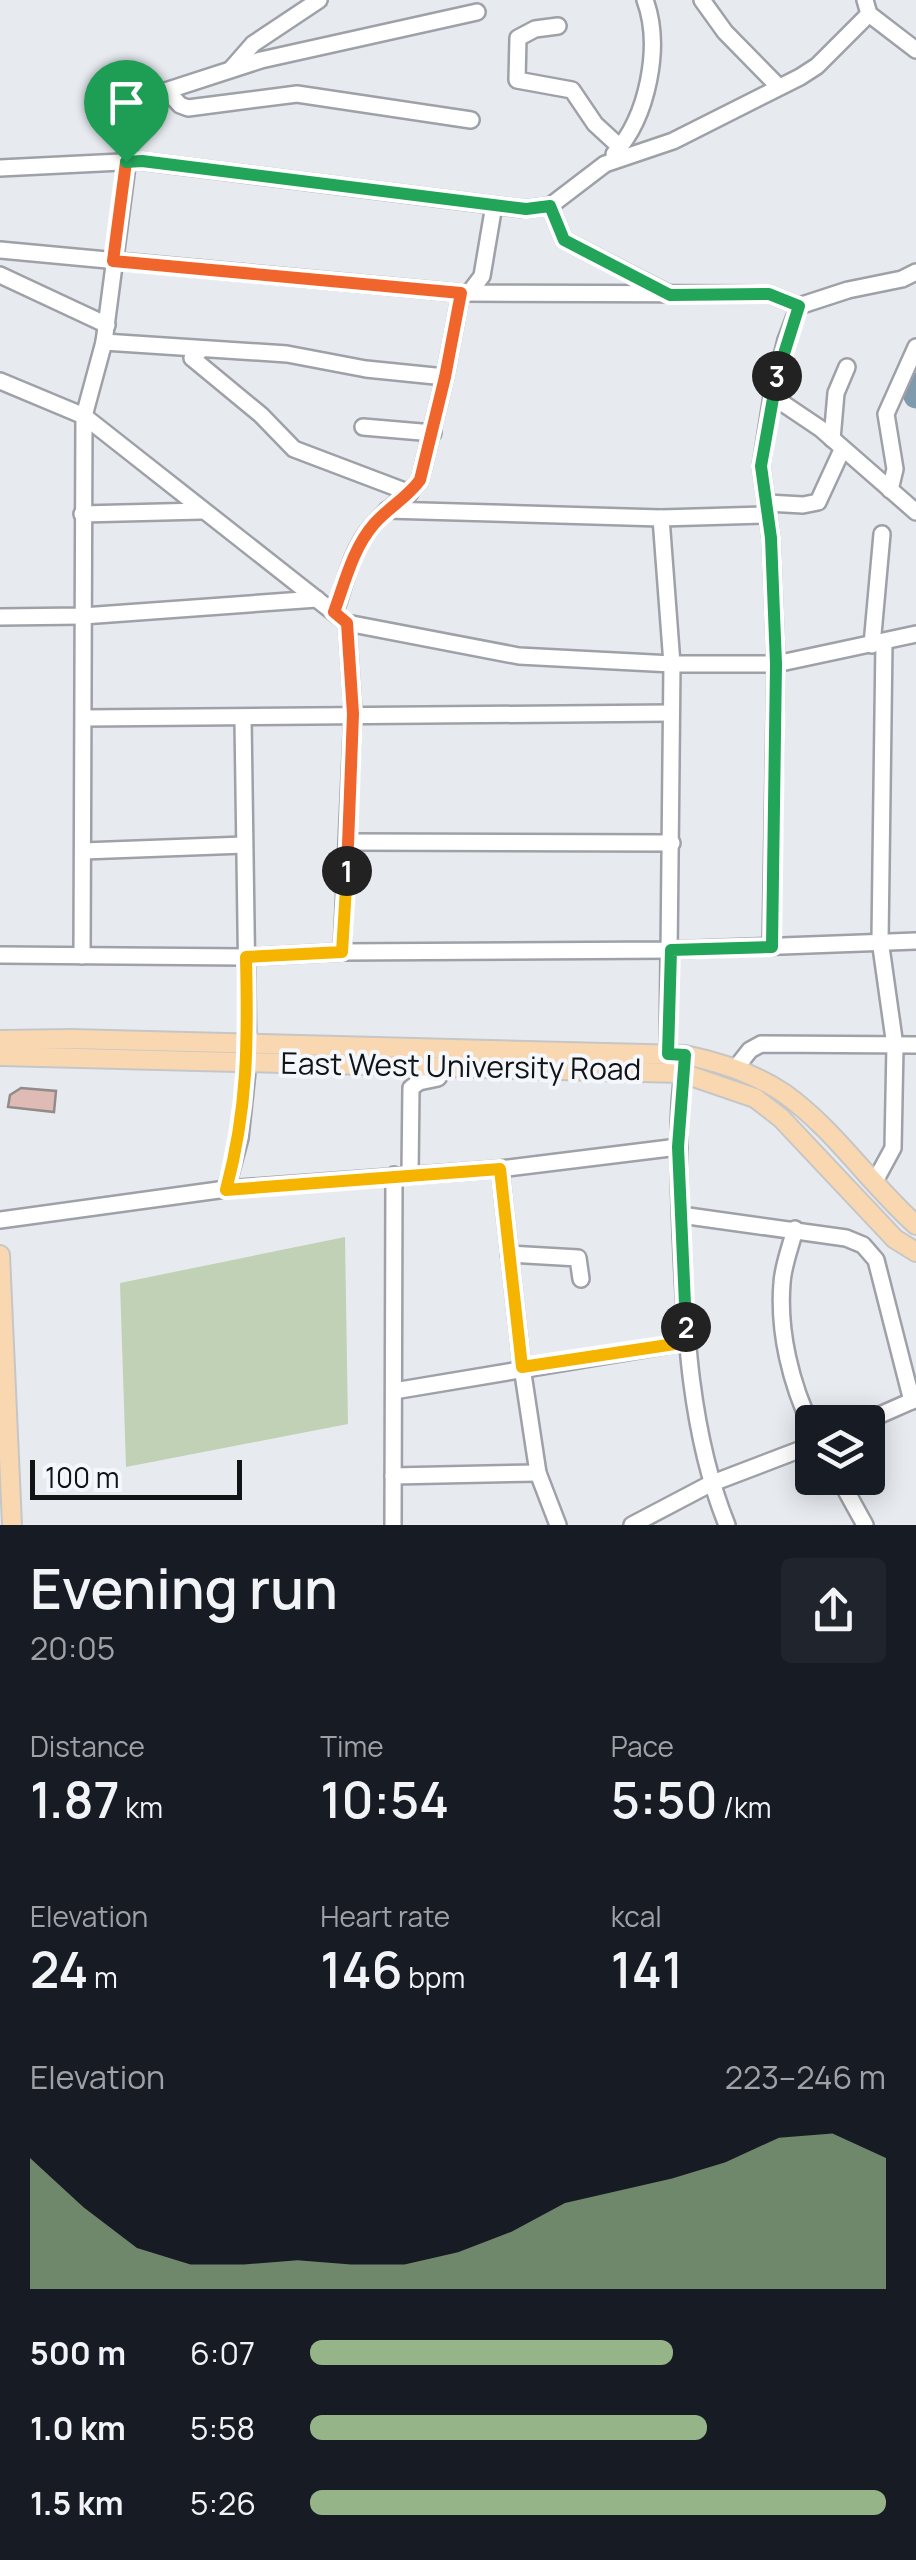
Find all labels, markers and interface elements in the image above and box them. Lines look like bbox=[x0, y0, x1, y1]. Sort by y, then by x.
pin bbox=[84, 60, 169, 163]
icon: arrive bbox=[99, 75, 154, 130]
pin: 3 bbox=[752, 351, 802, 401]
text: 3 bbox=[769, 357, 785, 395]
pin: 1 bbox=[322, 846, 372, 896]
text: 1 bbox=[341, 852, 353, 890]
street label: East West University Road bbox=[280, 1042, 642, 1089]
pin: 2 bbox=[661, 1302, 711, 1352]
text: 2 bbox=[678, 1308, 694, 1346]
map controls bbox=[795, 1405, 885, 1495]
button: layers bbox=[795, 1405, 885, 1495]
scale bar bbox=[30, 1455, 242, 1500]
text: 100 m bbox=[45, 1458, 119, 1496]
text: Evening run bbox=[30, 1550, 338, 1626]
button: share bbox=[781, 1558, 886, 1663]
text: 20:05 bbox=[30, 1626, 115, 1670]
text: Distance bbox=[30, 1727, 145, 1765]
text: Time bbox=[320, 1727, 384, 1765]
text: Pace bbox=[611, 1727, 674, 1765]
text: 1.87 bbox=[30, 1765, 120, 1833]
text: 10:54 bbox=[320, 1765, 449, 1833]
text: 5:50 bbox=[611, 1765, 718, 1833]
text: km bbox=[120, 1788, 163, 1826]
text: /km bbox=[718, 1788, 772, 1826]
text: Elevation bbox=[30, 1897, 148, 1935]
text: Heart rate bbox=[320, 1897, 450, 1935]
text: kcal bbox=[611, 1897, 662, 1935]
text: 24 bbox=[30, 1935, 88, 2003]
text: 146 bbox=[320, 1935, 403, 2003]
text: 141 bbox=[611, 1935, 683, 2003]
text: m bbox=[88, 1958, 118, 1996]
text: bpm bbox=[403, 1958, 465, 1996]
text: Elevation bbox=[30, 2055, 165, 2099]
text: 223–246 m bbox=[725, 2055, 886, 2099]
text: 500 m bbox=[30, 2331, 126, 2375]
text: 6:07 bbox=[190, 2331, 255, 2375]
text: 1.0 km bbox=[30, 2406, 126, 2450]
text: 5:58 bbox=[190, 2406, 255, 2450]
text: 1.5 km bbox=[30, 2481, 124, 2525]
text: 5:26 bbox=[190, 2481, 256, 2525]

